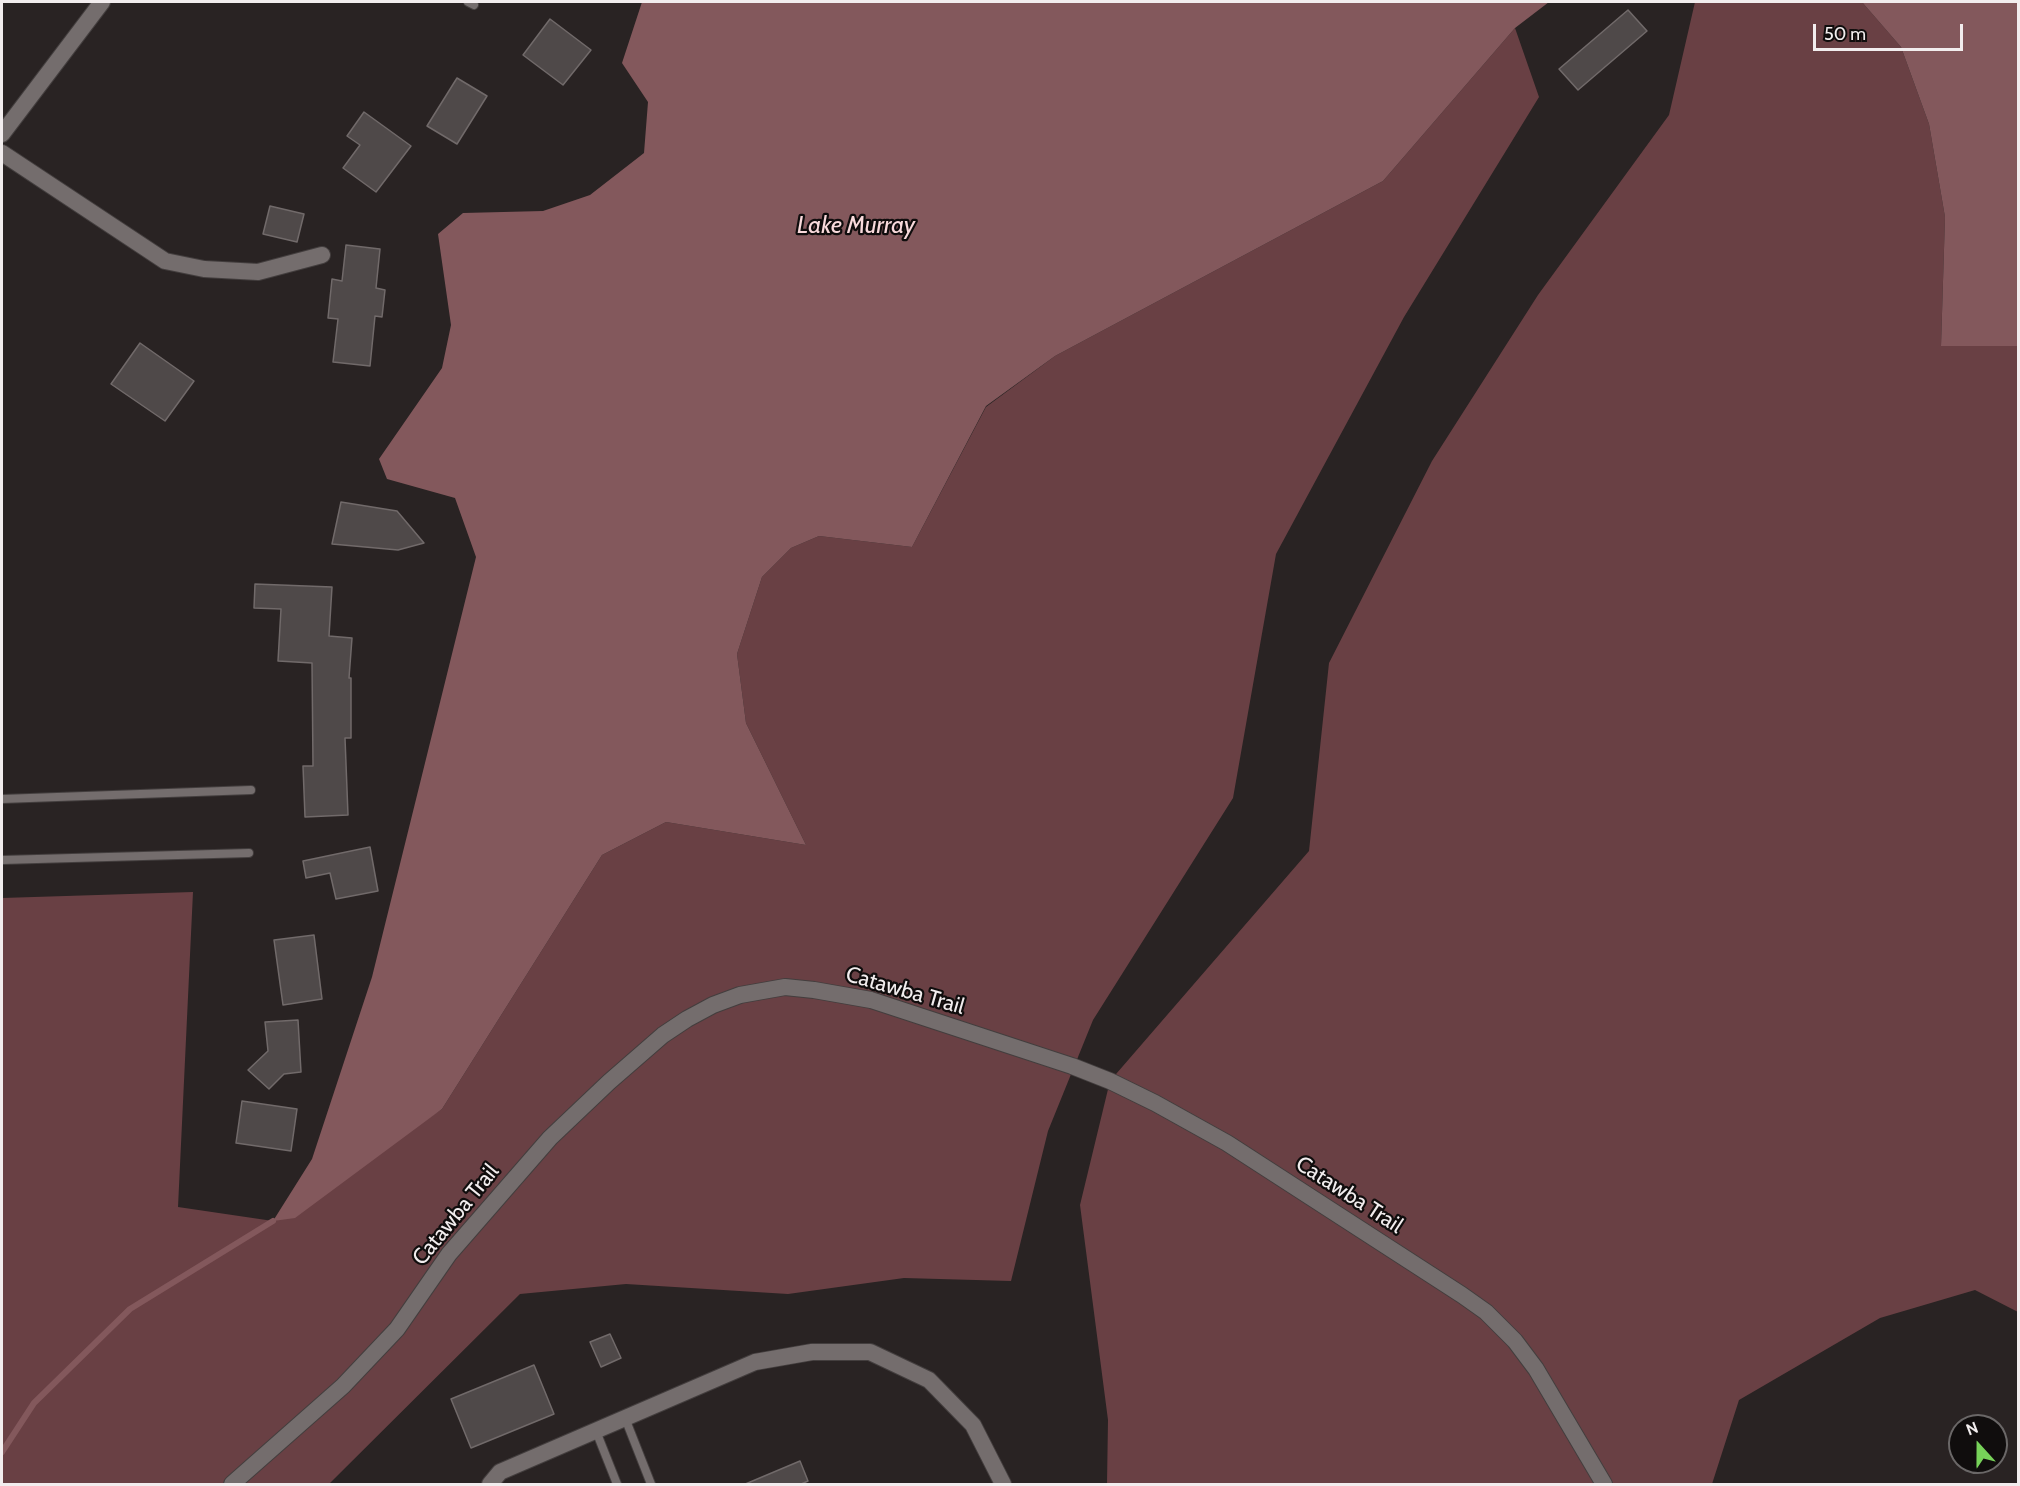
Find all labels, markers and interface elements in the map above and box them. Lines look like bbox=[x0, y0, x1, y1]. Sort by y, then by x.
scale bar bbox=[1816, 12, 1966, 50]
text: 50 m bbox=[1824, 23, 1866, 45]
water label: Lake Murray bbox=[797, 212, 915, 240]
street label: Catawba Trail bbox=[843, 961, 967, 1021]
street label: Catawba Trail bbox=[1291, 1151, 1407, 1239]
street label: Catawba Trail bbox=[407, 1159, 505, 1271]
north arrow bbox=[1948, 1414, 2008, 1474]
text: N bbox=[1963, 1418, 1981, 1439]

